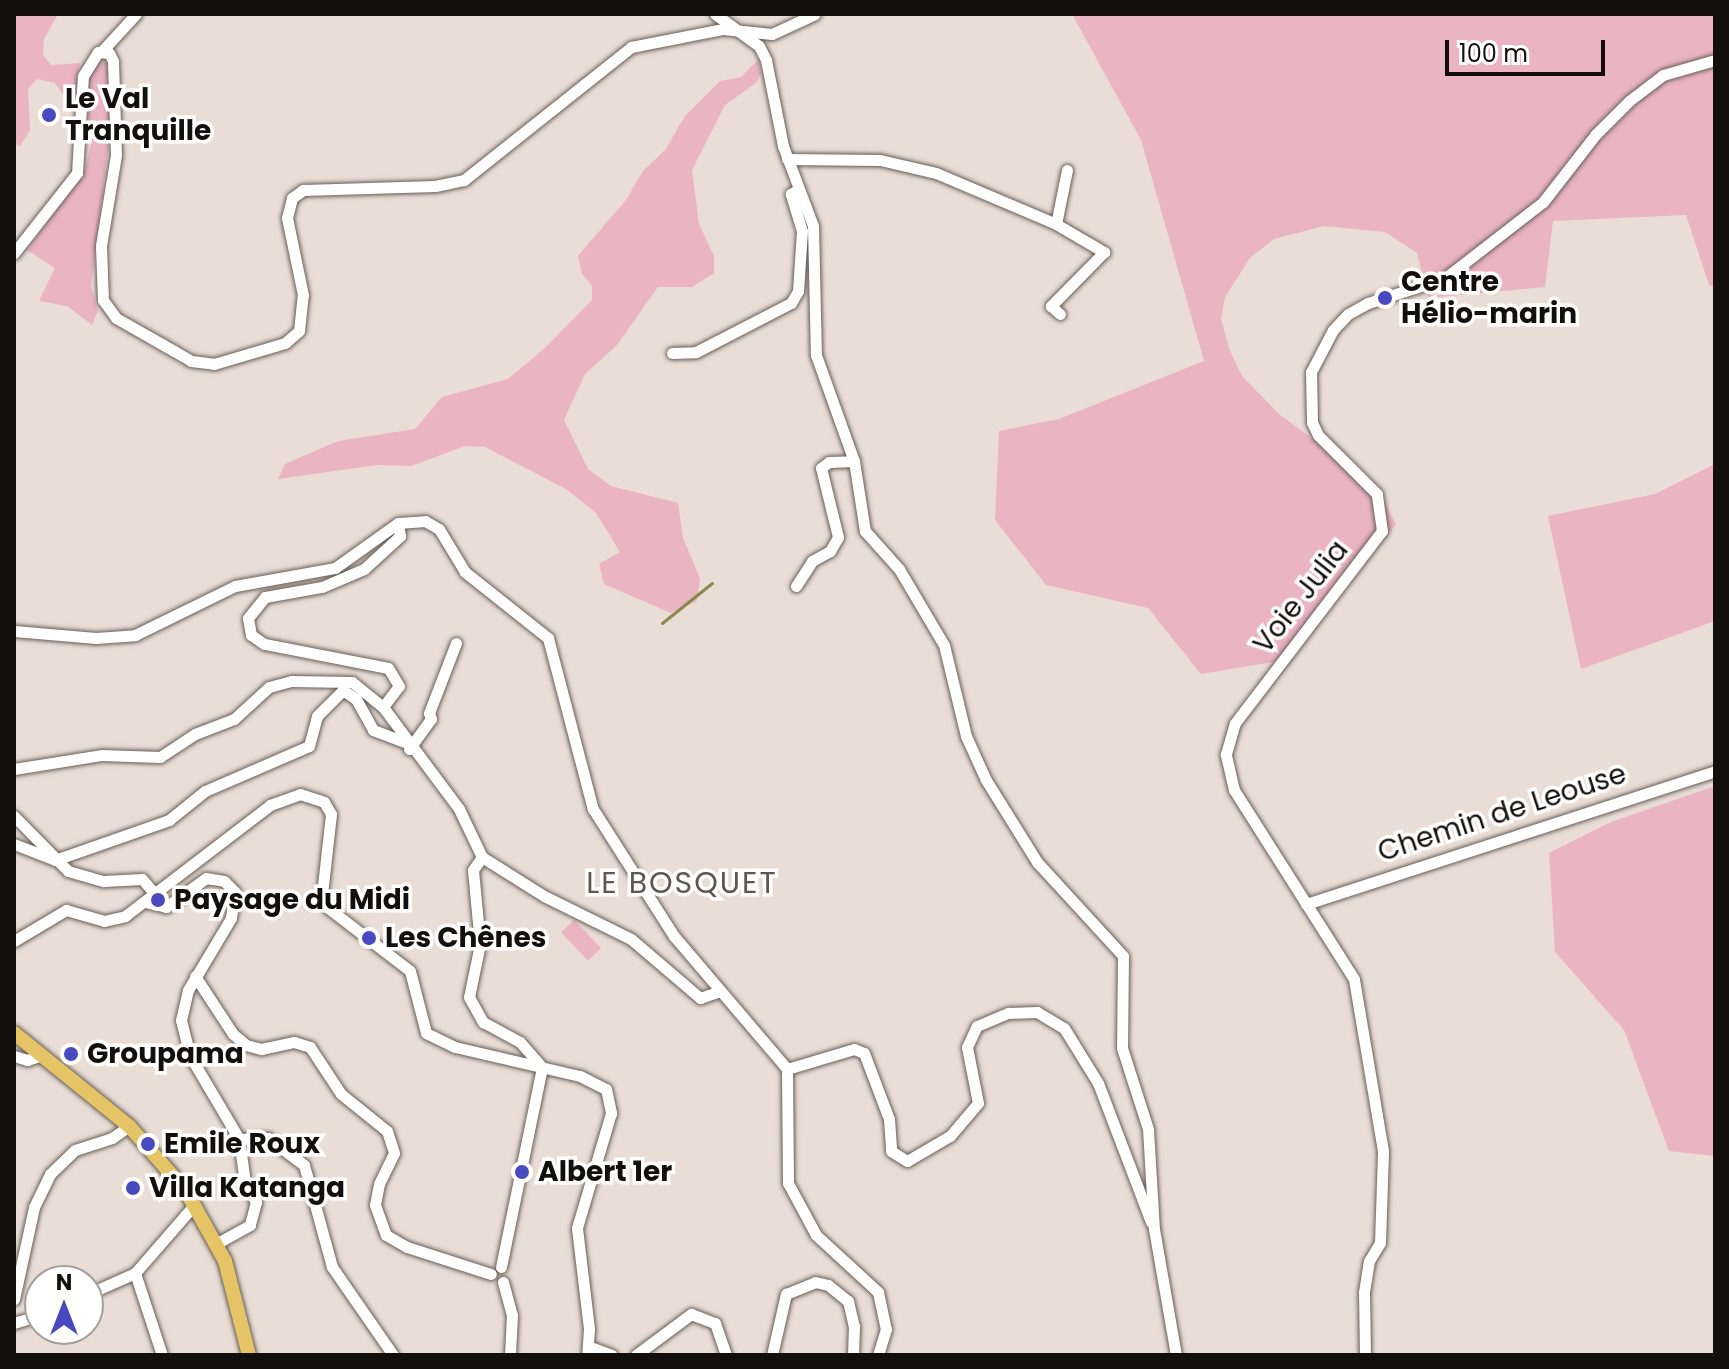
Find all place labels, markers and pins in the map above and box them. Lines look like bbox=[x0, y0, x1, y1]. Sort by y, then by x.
place label: Le Val Tranquille bbox=[65, 82, 211, 148]
marker: Le Val Tranquille bbox=[40, 106, 58, 124]
place label: Centre Hélio-marin bbox=[1401, 265, 1577, 331]
marker: Centre Hélio-marin bbox=[1376, 289, 1394, 307]
place label: Paysage du Midi bbox=[174, 883, 410, 917]
marker: Paysage du Midi bbox=[149, 891, 167, 909]
place label: Les Chênes bbox=[385, 921, 546, 955]
marker: Les Chênes bbox=[360, 929, 378, 947]
place label: Groupama bbox=[87, 1037, 244, 1071]
marker: Groupama bbox=[62, 1045, 80, 1063]
place label: Emile Roux bbox=[164, 1127, 320, 1161]
marker: Emile Roux bbox=[139, 1135, 157, 1153]
place label: Albert 1er bbox=[538, 1155, 672, 1189]
marker: Albert 1er bbox=[513, 1163, 531, 1181]
place label: Villa Katanga bbox=[149, 1171, 345, 1205]
marker: Villa Katanga bbox=[124, 1179, 142, 1197]

